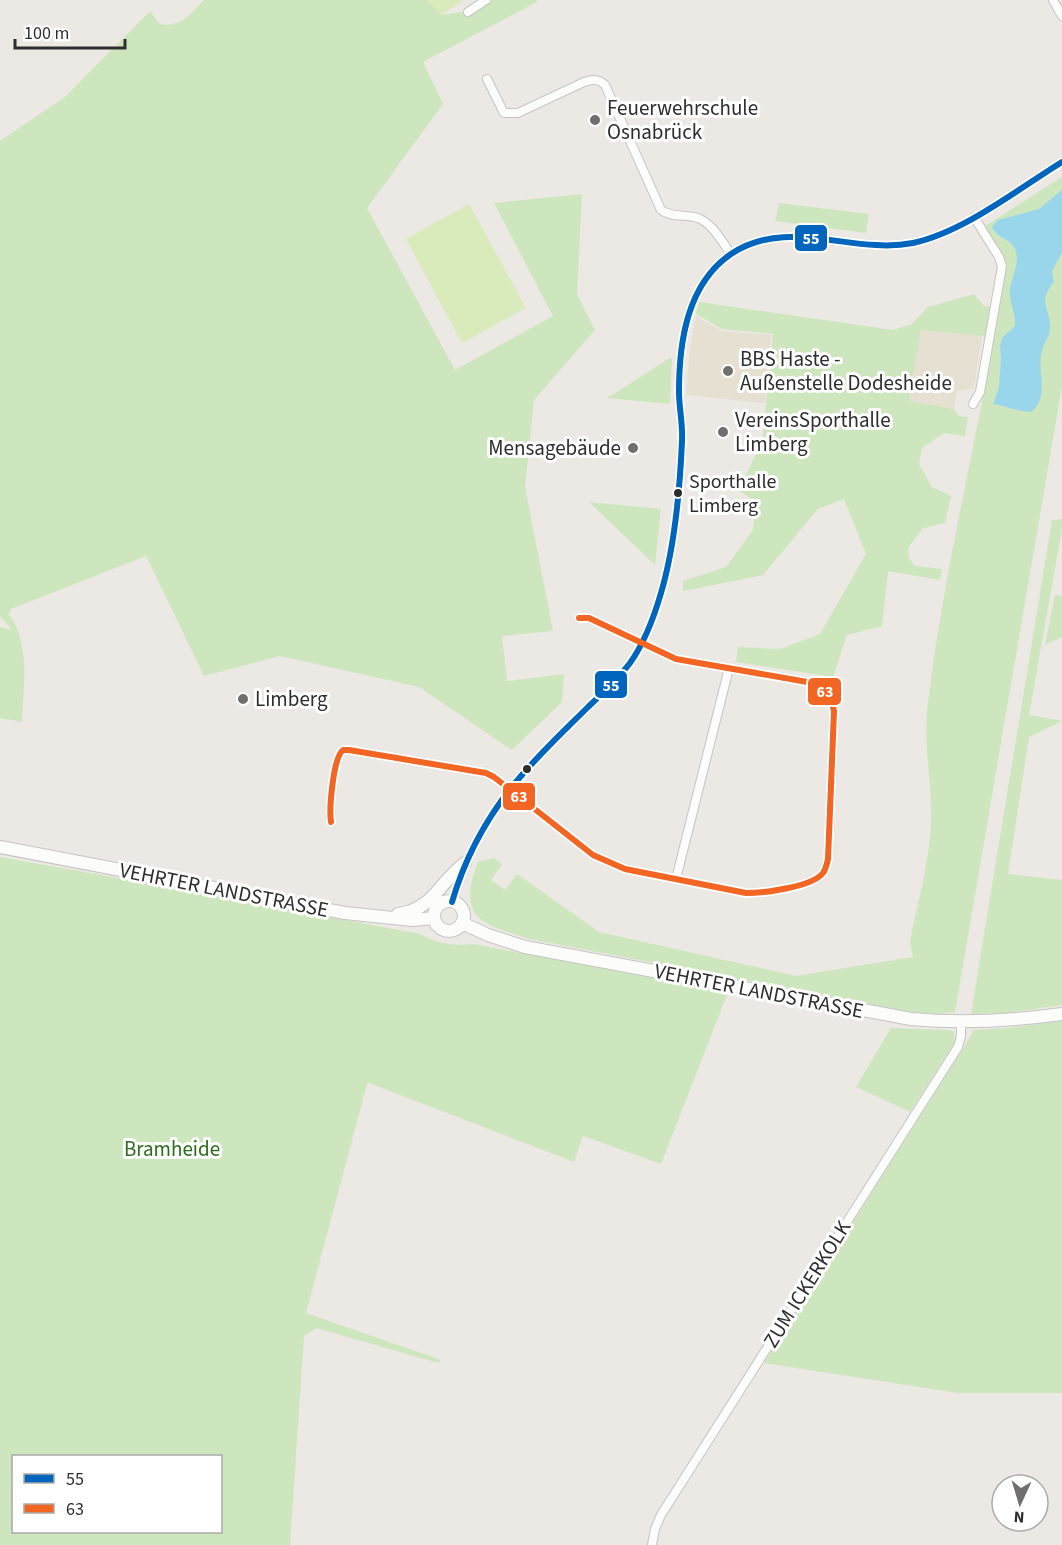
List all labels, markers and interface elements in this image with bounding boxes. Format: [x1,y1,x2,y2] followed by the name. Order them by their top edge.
[15,12,124,50] scale bar
[24,21,69,46] text: 100 m
[607,93,758,147] place label: Feuerwehrschule Osnabrück
[588,113,602,127] marker: Feuerwehrschule Osnabrück
[794,224,828,252] line badge: 55
[803,228,819,250] text: 55
[740,344,952,398] place label: BBS Haste - Außenstelle Dodesheide
[721,364,735,378] marker: BBS Haste - Außenstelle Dodesheide
[735,405,891,459] place label: VereinsSporthalle Limberg
[716,425,730,439] marker: VereinsSporthalle Limberg
[488,433,621,463] place label: Mensagebäude
[626,441,640,455] marker: Mensagebäude
[689,468,776,520] place label: Sporthalle Limberg
[672,487,684,499] marker: Sporthalle Limberg
[594,670,628,699] line badge: 55
[603,675,619,697] text: 55
[807,677,842,706] line badge: 63
[817,681,833,703] text: 63
[255,684,328,714] place label: Limberg
[236,692,250,706] marker: Limberg
[521,763,533,775] unlabelled marker
[502,782,536,811] line badge: 63
[511,786,527,808] text: 63
[117,855,331,925] street label: VEHRTER LANDSTRASSE
[652,956,866,1026] street label: VEHRTER LANDSTRASSE
[124,1134,220,1164] park label: Bramheide
[756,1214,859,1353] street label: ZUM ICKERKOLK
[12,1455,222,1533] legend
[66,1467,84,1492] text: 55
[990,1473,1050,1533] north arrow
[66,1497,84,1522] text: 63
[1013,1506,1025,1528] text: N

